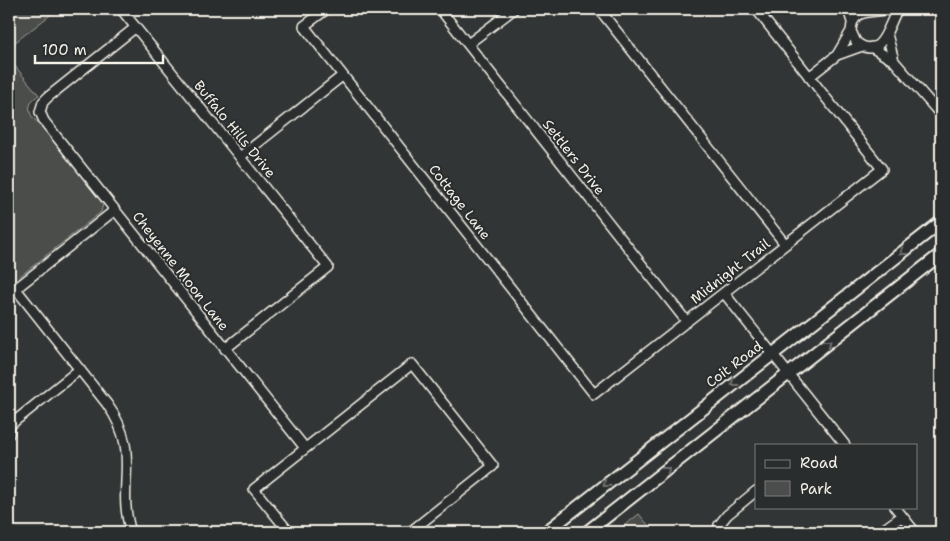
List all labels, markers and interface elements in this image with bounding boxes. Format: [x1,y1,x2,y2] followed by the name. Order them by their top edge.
[35,32,162,64] scale bar
[42,40,87,60] text: 100 m
[190,77,280,181] street label: Buffalo Hills Drive
[539,116,609,198] street label: Settlers Drive
[425,161,495,243] street label: Cottage Lane
[129,208,233,334] street label: Cheyenne Moon Lane
[687,234,774,308] street label: Midnight Trail
[900,246,909,254] one-way arrow
[702,337,766,391] street label: Coit Road
[822,341,831,349] one-way arrow
[730,377,740,386] one-way arrow
[755,444,918,508] legend
[800,453,838,473] text: Road
[661,467,670,475] one-way arrow
[603,478,612,487] one-way arrow
[800,479,832,499] text: Park

